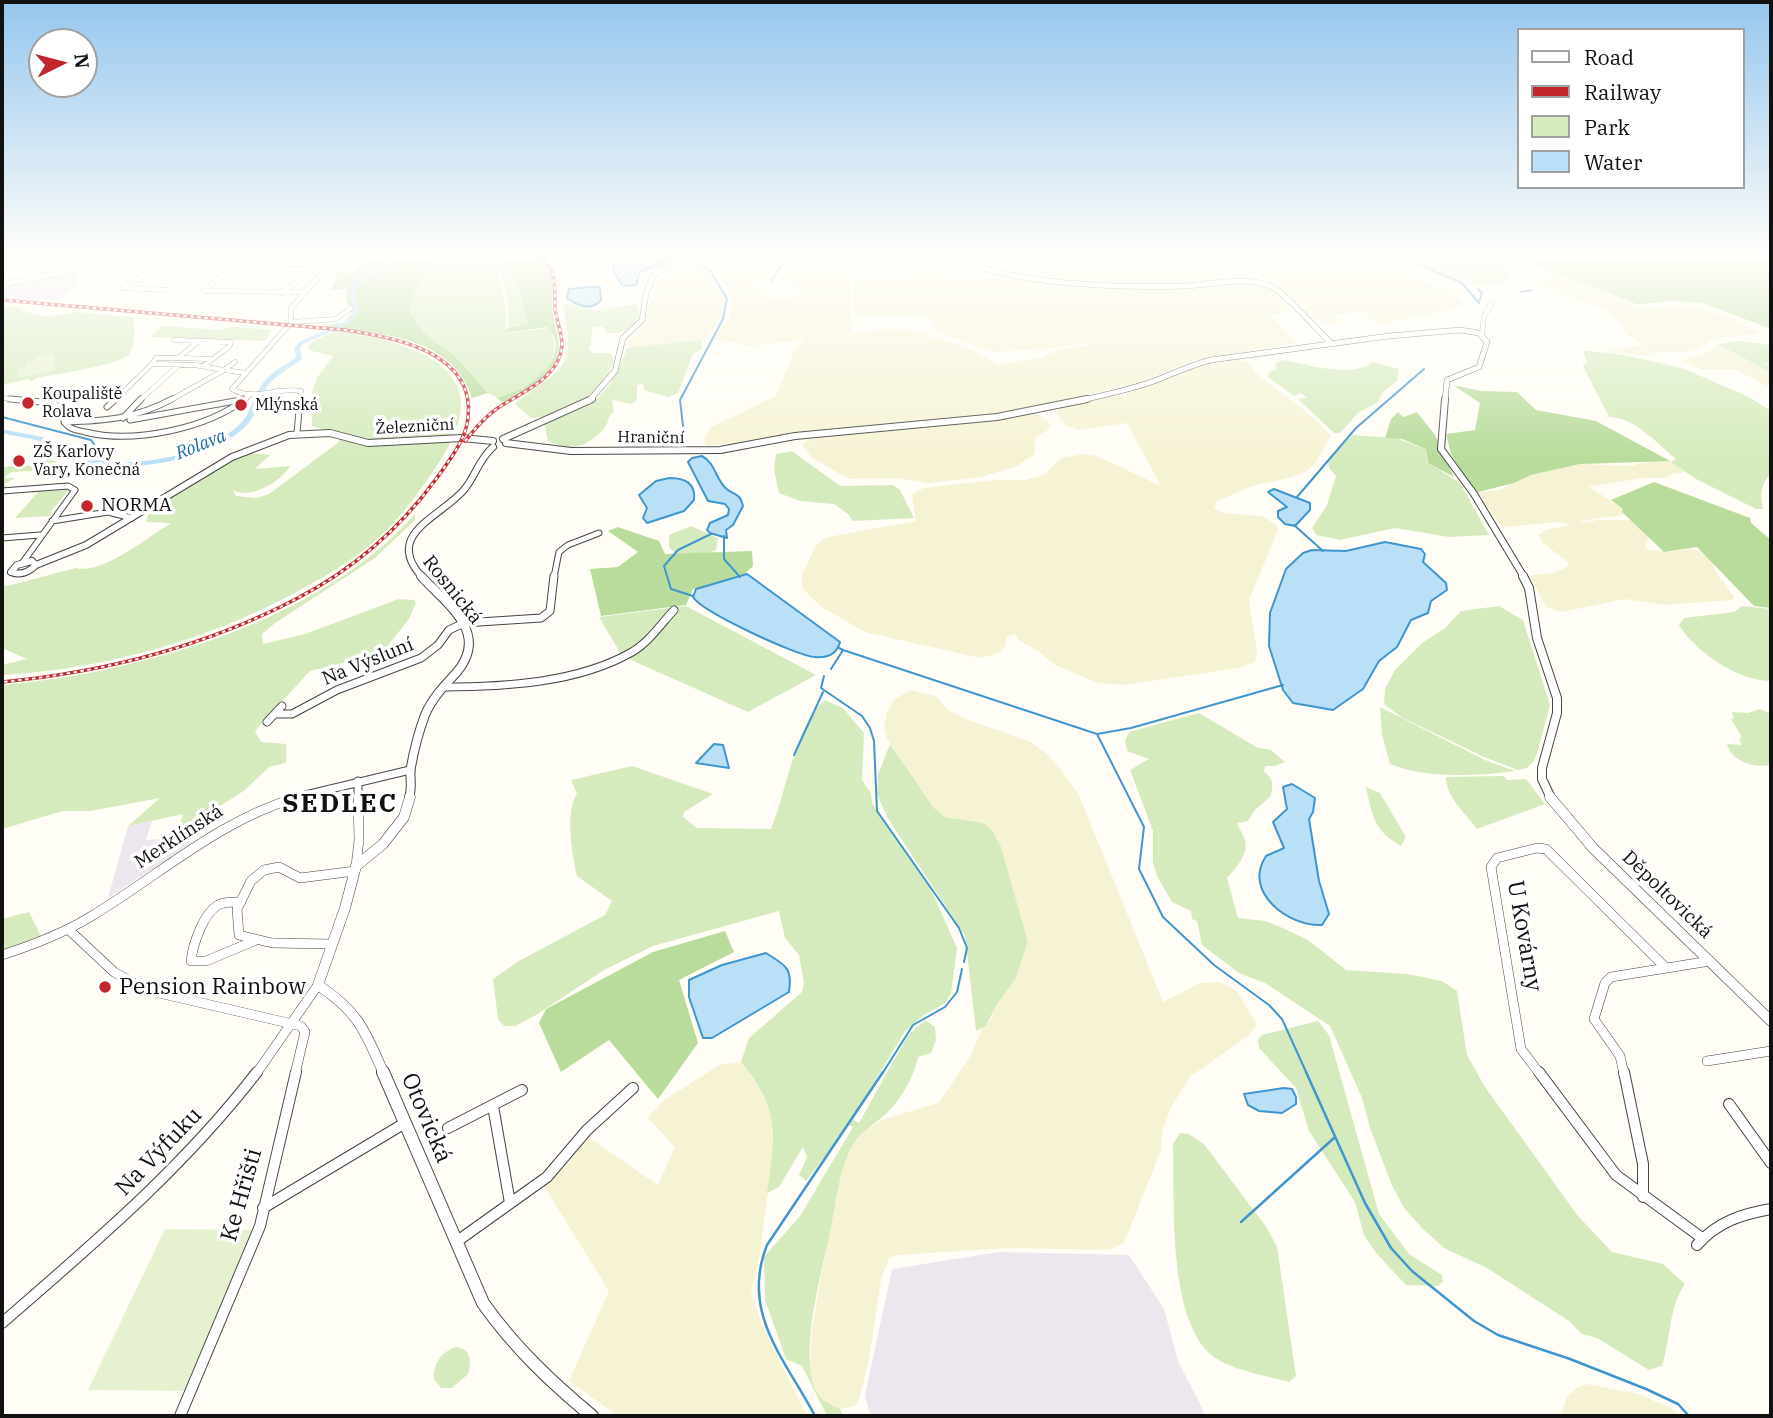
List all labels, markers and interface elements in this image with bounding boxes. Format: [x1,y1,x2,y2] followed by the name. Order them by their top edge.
[28,28,98,98] north arrow
[1518,28,1745,189] legend
[1584,43,1634,71] text: Road
[69,52,95,70] text: N
[1584,78,1661,106] text: Railway
[1584,113,1630,141] text: Park
[1584,148,1642,176] text: Water
[42,384,122,422] place label: Koupaliště Rolava
[20,395,36,411] marker: Koupaliště Rolava
[255,395,318,415] place label: Mlýnská
[233,397,249,413] marker: Mlýnská
[375,415,455,439] street label: Železniční
[173,425,229,465] water label: Rolava
[617,428,685,448] street label: Hraniční
[33,442,140,480] place label: ZŠ Karlovy Vary, Konečná
[11,453,27,469] marker: ZŠ Karlovy Vary, Konečná
[101,495,172,517] place label: NORMA
[79,498,95,514] marker: NORMA
[417,551,487,629] street label: Rosnická
[319,633,417,691] street label: Na Výsluní
[283,788,397,820] district label: SEDLEC
[131,800,227,874] street label: Merklínská
[1617,846,1717,944] street label: Děpoltovická
[1501,878,1547,994] street label: U Kovárny
[119,973,306,1001] place label: Pension Rainbow
[97,979,113,995] marker: Pension Rainbow
[395,1069,457,1167] street label: Otovická
[110,1102,208,1202] street label: Na Výfuku
[216,1145,268,1245] street label: Ke Hřišti

